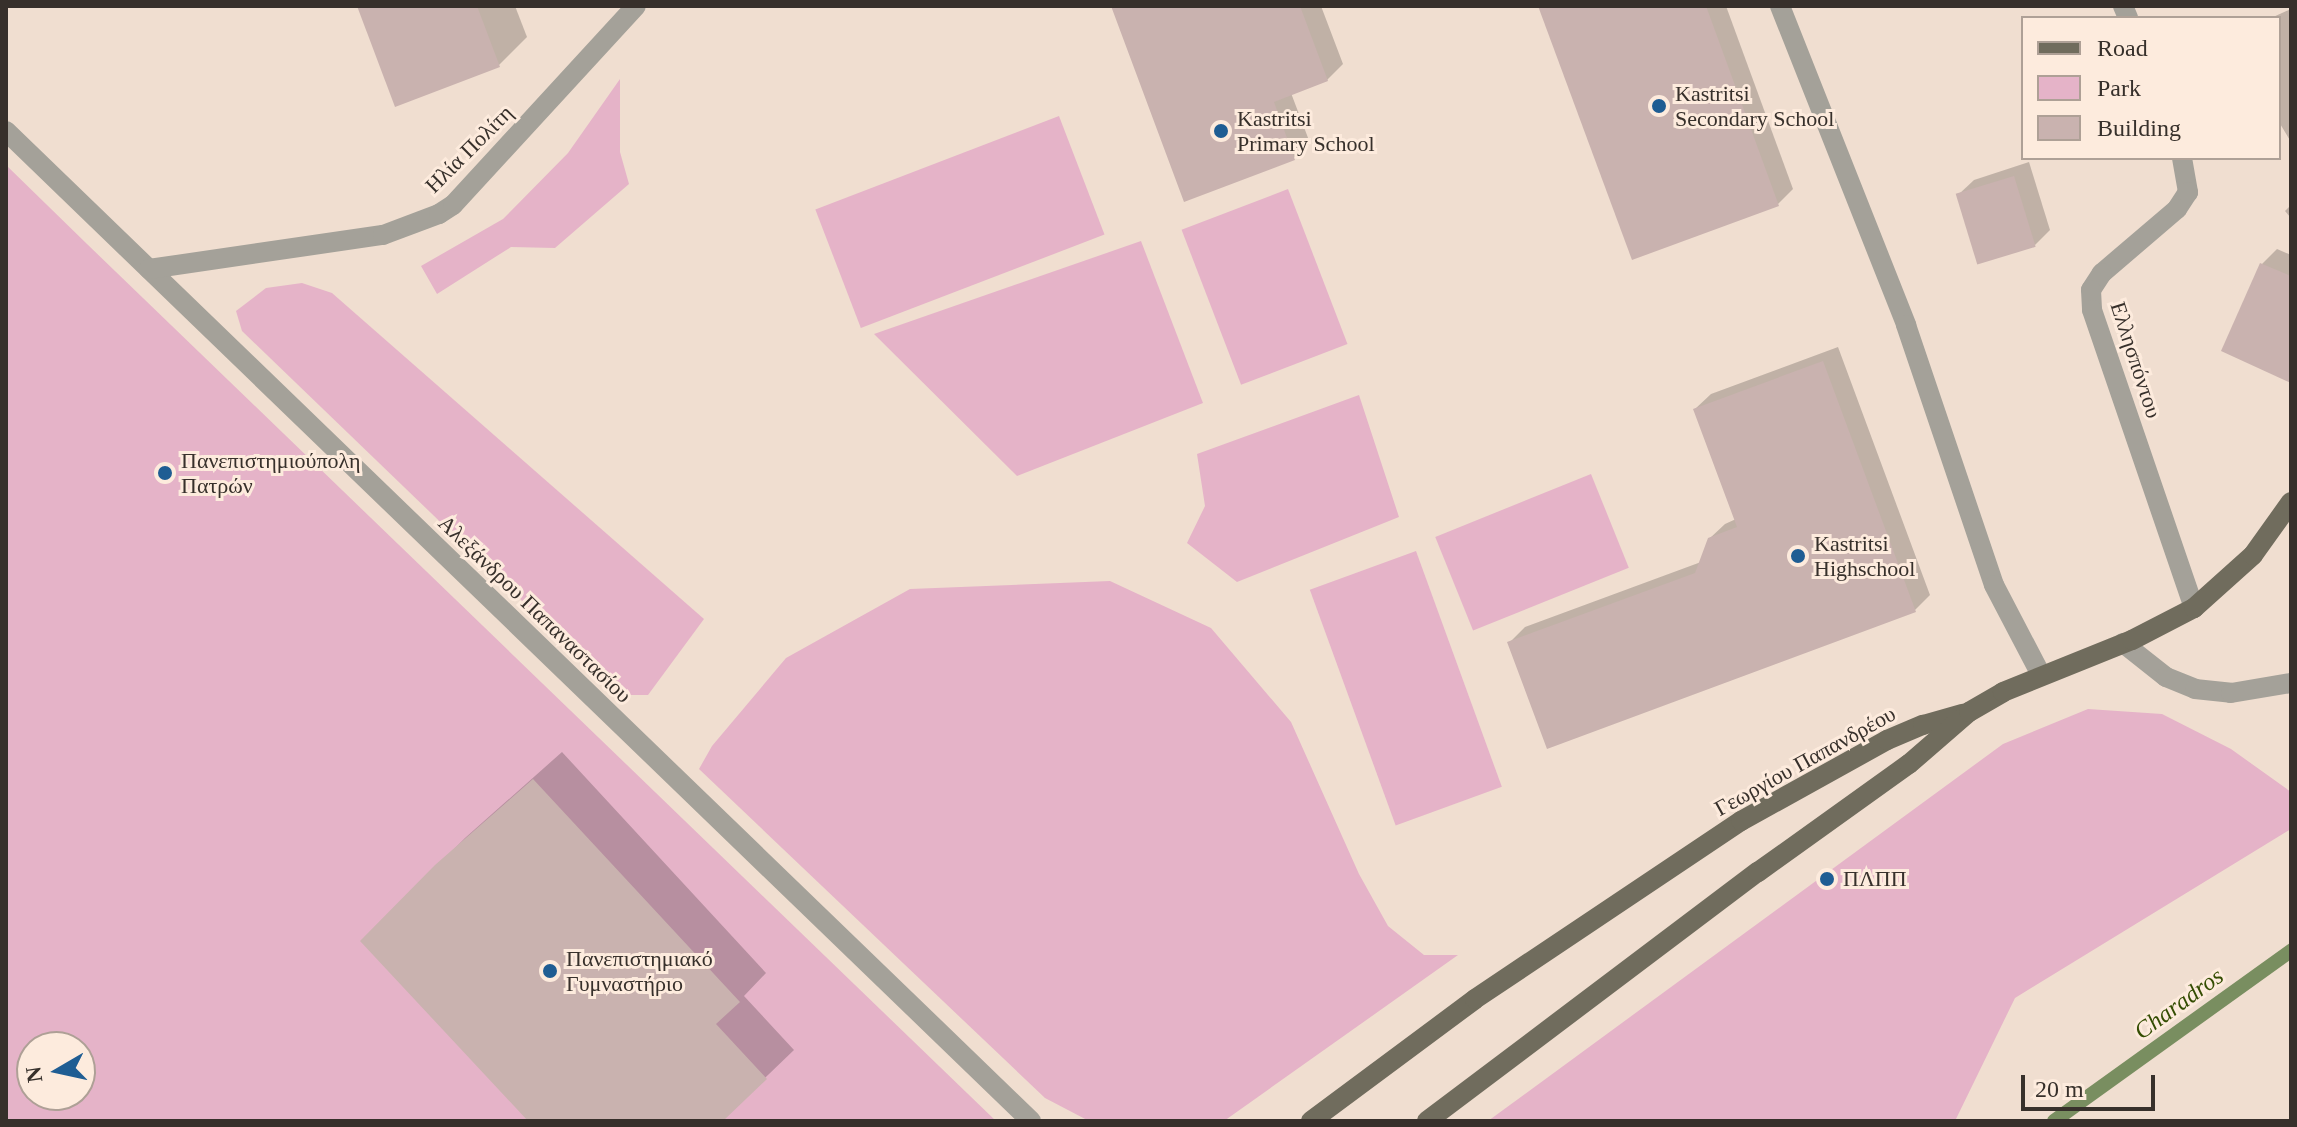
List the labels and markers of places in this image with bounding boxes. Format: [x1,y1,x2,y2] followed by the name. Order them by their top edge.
[1675,80,1834,132] place label: Kastritsi Secondary School
[1650,97,1668,115] marker: Kastritsi Secondary School
[1237,105,1374,156] place label: Kastritsi Primary School
[1212,122,1230,140] marker: Kastritsi Primary School
[181,447,361,498] place label: Πανεπιστημιούπολη Πατρών
[156,464,174,482] marker: Πανεπιστημιούπολη Πατρών
[1814,530,1915,582] place label: Kastritsi Highschool
[1789,547,1807,565] marker: Kastritsi Highschool
[1843,866,1907,892] place label: ΠΛΠΠ
[1818,870,1836,888] marker: ΠΛΠΠ
[566,945,713,996] place label: Πανεπιστημιακό Γυμναστήριο
[541,962,559,980] marker: Πανεπιστημιακό Γυμναστήριο

